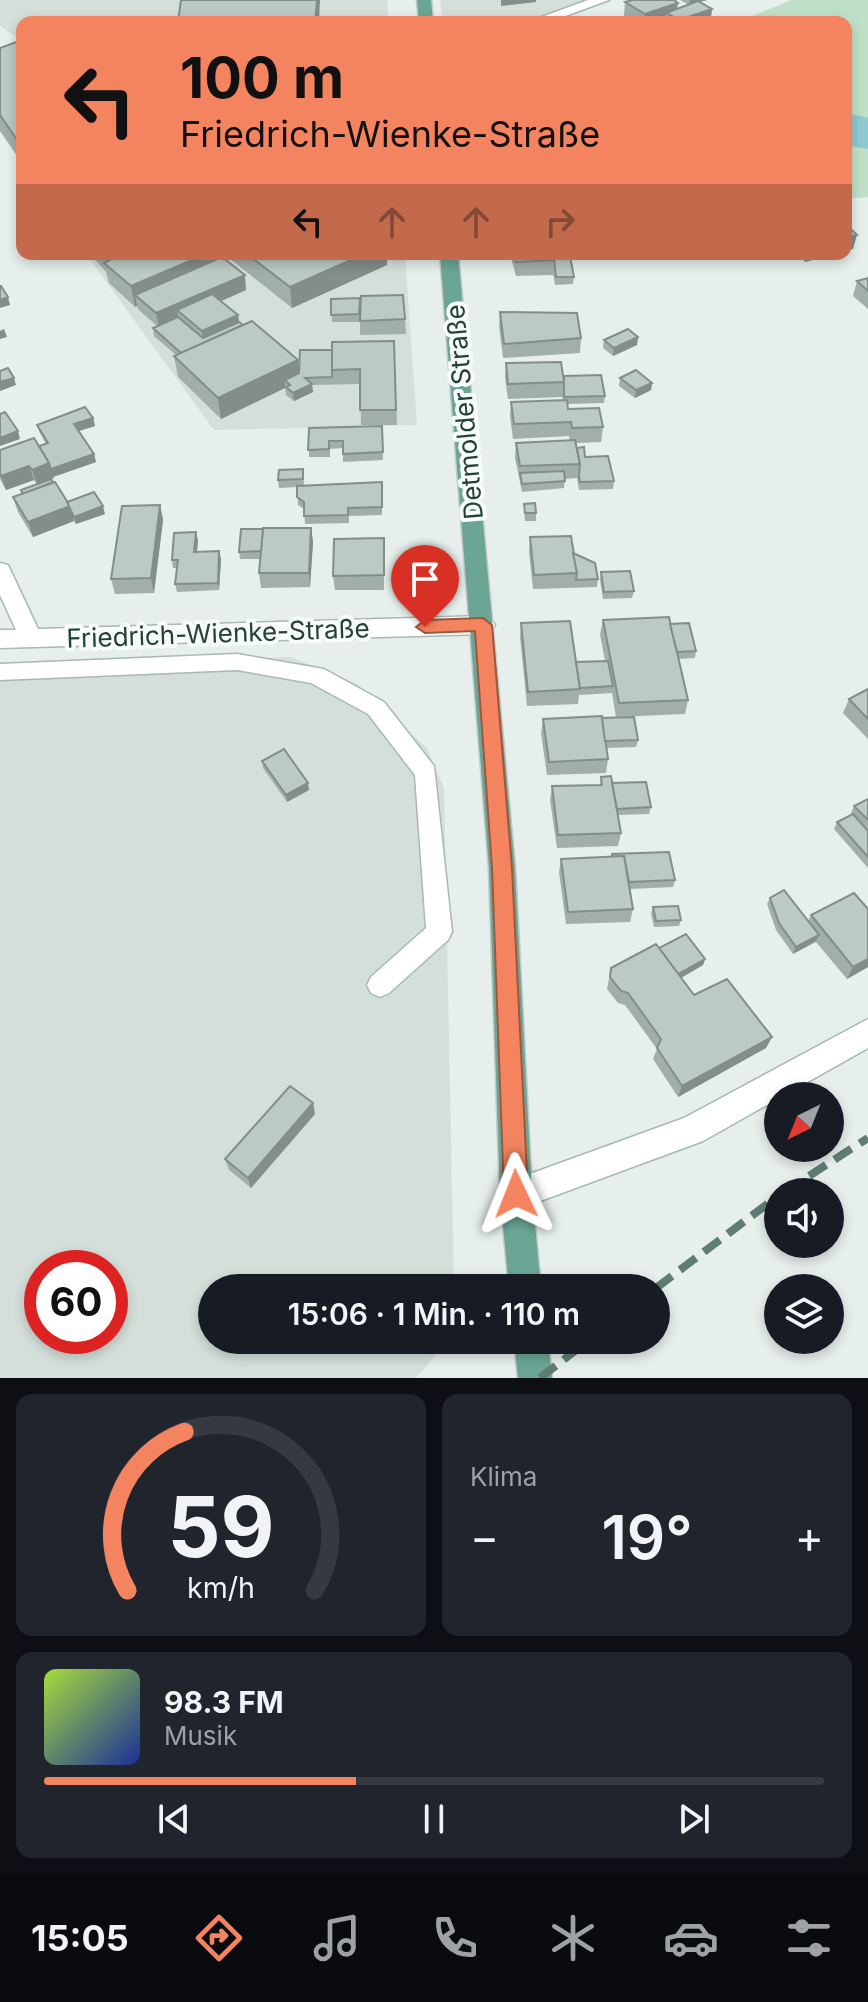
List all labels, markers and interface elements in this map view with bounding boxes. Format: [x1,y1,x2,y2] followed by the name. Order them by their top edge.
[180,44,344,112] text: 100 m
[48,48,152,152] icon: left
[180,112,600,156] text: Friedrich-Wienke-Straße
[286,200,330,244] icon: left
[370,200,414,244] icon: ahead
[454,200,498,244] icon: ahead
[538,200,582,244] icon: right
[439,303,489,521] street label: Detmolder Straße
[391,545,459,627] pin
[403,557,447,601] icon: arrive
[66,612,370,654] street label: Friedrich-Wienke-Straße
[764,1082,844,1162] north arrow
[764,1082,844,1354] map controls
[474,1152,558,1236] position arrow
[764,1178,844,1258] button: sound
[24,1250,128,1354] speed limit sign: 60
[764,1274,844,1354] button: layers
[288,1296,580,1332] text: 15:06 · 1 Min. · 110 m
[470,1461,537,1492] text: Klima
[167,1476,275,1577] text: 59
[601,1501,693,1573] text: 19°
[470,1510,499,1564] text: −
[795,1510,824,1564] text: +
[187,1570,255,1605] text: km/h
[164,1684,284,1720] text: 98.3 FM
[164,1720,237,1751] text: Musik
[152,1797,196,1841] icon: previous
[412,1797,456,1841] icon: pause
[672,1797,716,1841] icon: next
[191,1910,247,1966] icon: directions
[309,1910,365,1966] icon: music
[427,1910,483,1966] icon: phone
[545,1910,601,1966] icon: climate
[663,1910,719,1966] icon: car
[781,1910,837,1966] icon: filters
[31,1916,129,1960] text: 15:05

